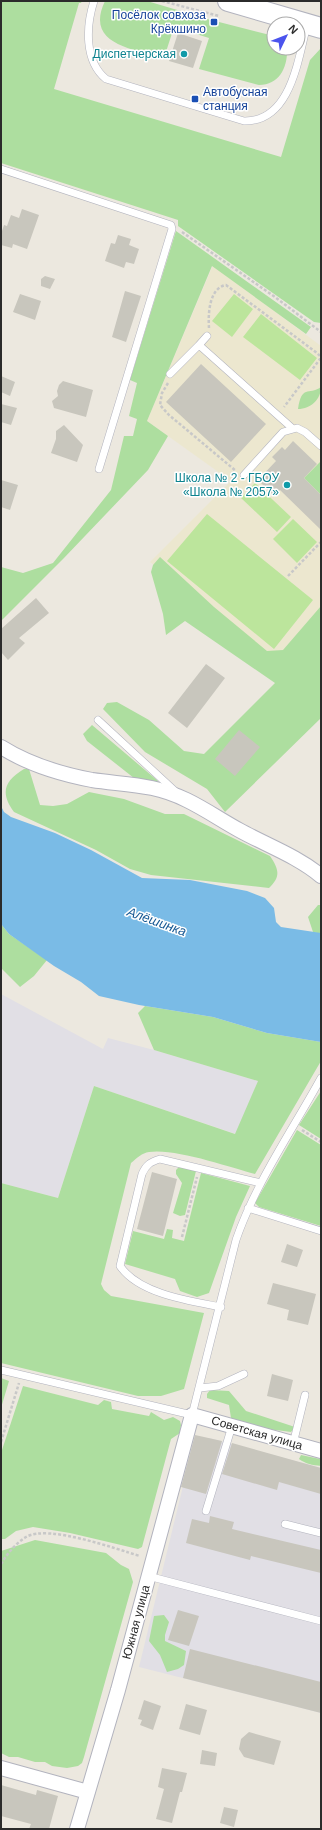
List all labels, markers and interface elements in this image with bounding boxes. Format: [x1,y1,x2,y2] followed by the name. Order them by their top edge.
[112,8,206,36] place label: Посёлок совхоза Крёкшино
[266,16,306,56] north arrow
[209,17,219,27] marker: Посёлок совхоза Крёкшино
[286,22,300,36] text: N
[93,47,176,61] place label: Диспетчерская
[179,49,189,59] marker: Диспетчерская
[203,85,267,113] place label: Автобусная станция
[190,94,200,104] marker: Автобусная станция
[175,471,279,499] place label: Школа № 2 - ГБОУ «Школа № 2057»
[282,480,292,490] marker: Школа № 2 - ГБОУ «Школа № 2057»
[124,904,188,939] water label: Алёшинка
[210,1413,305,1453] street label: Советская улица
[119,1583,153,1661] street label: Южная улица

